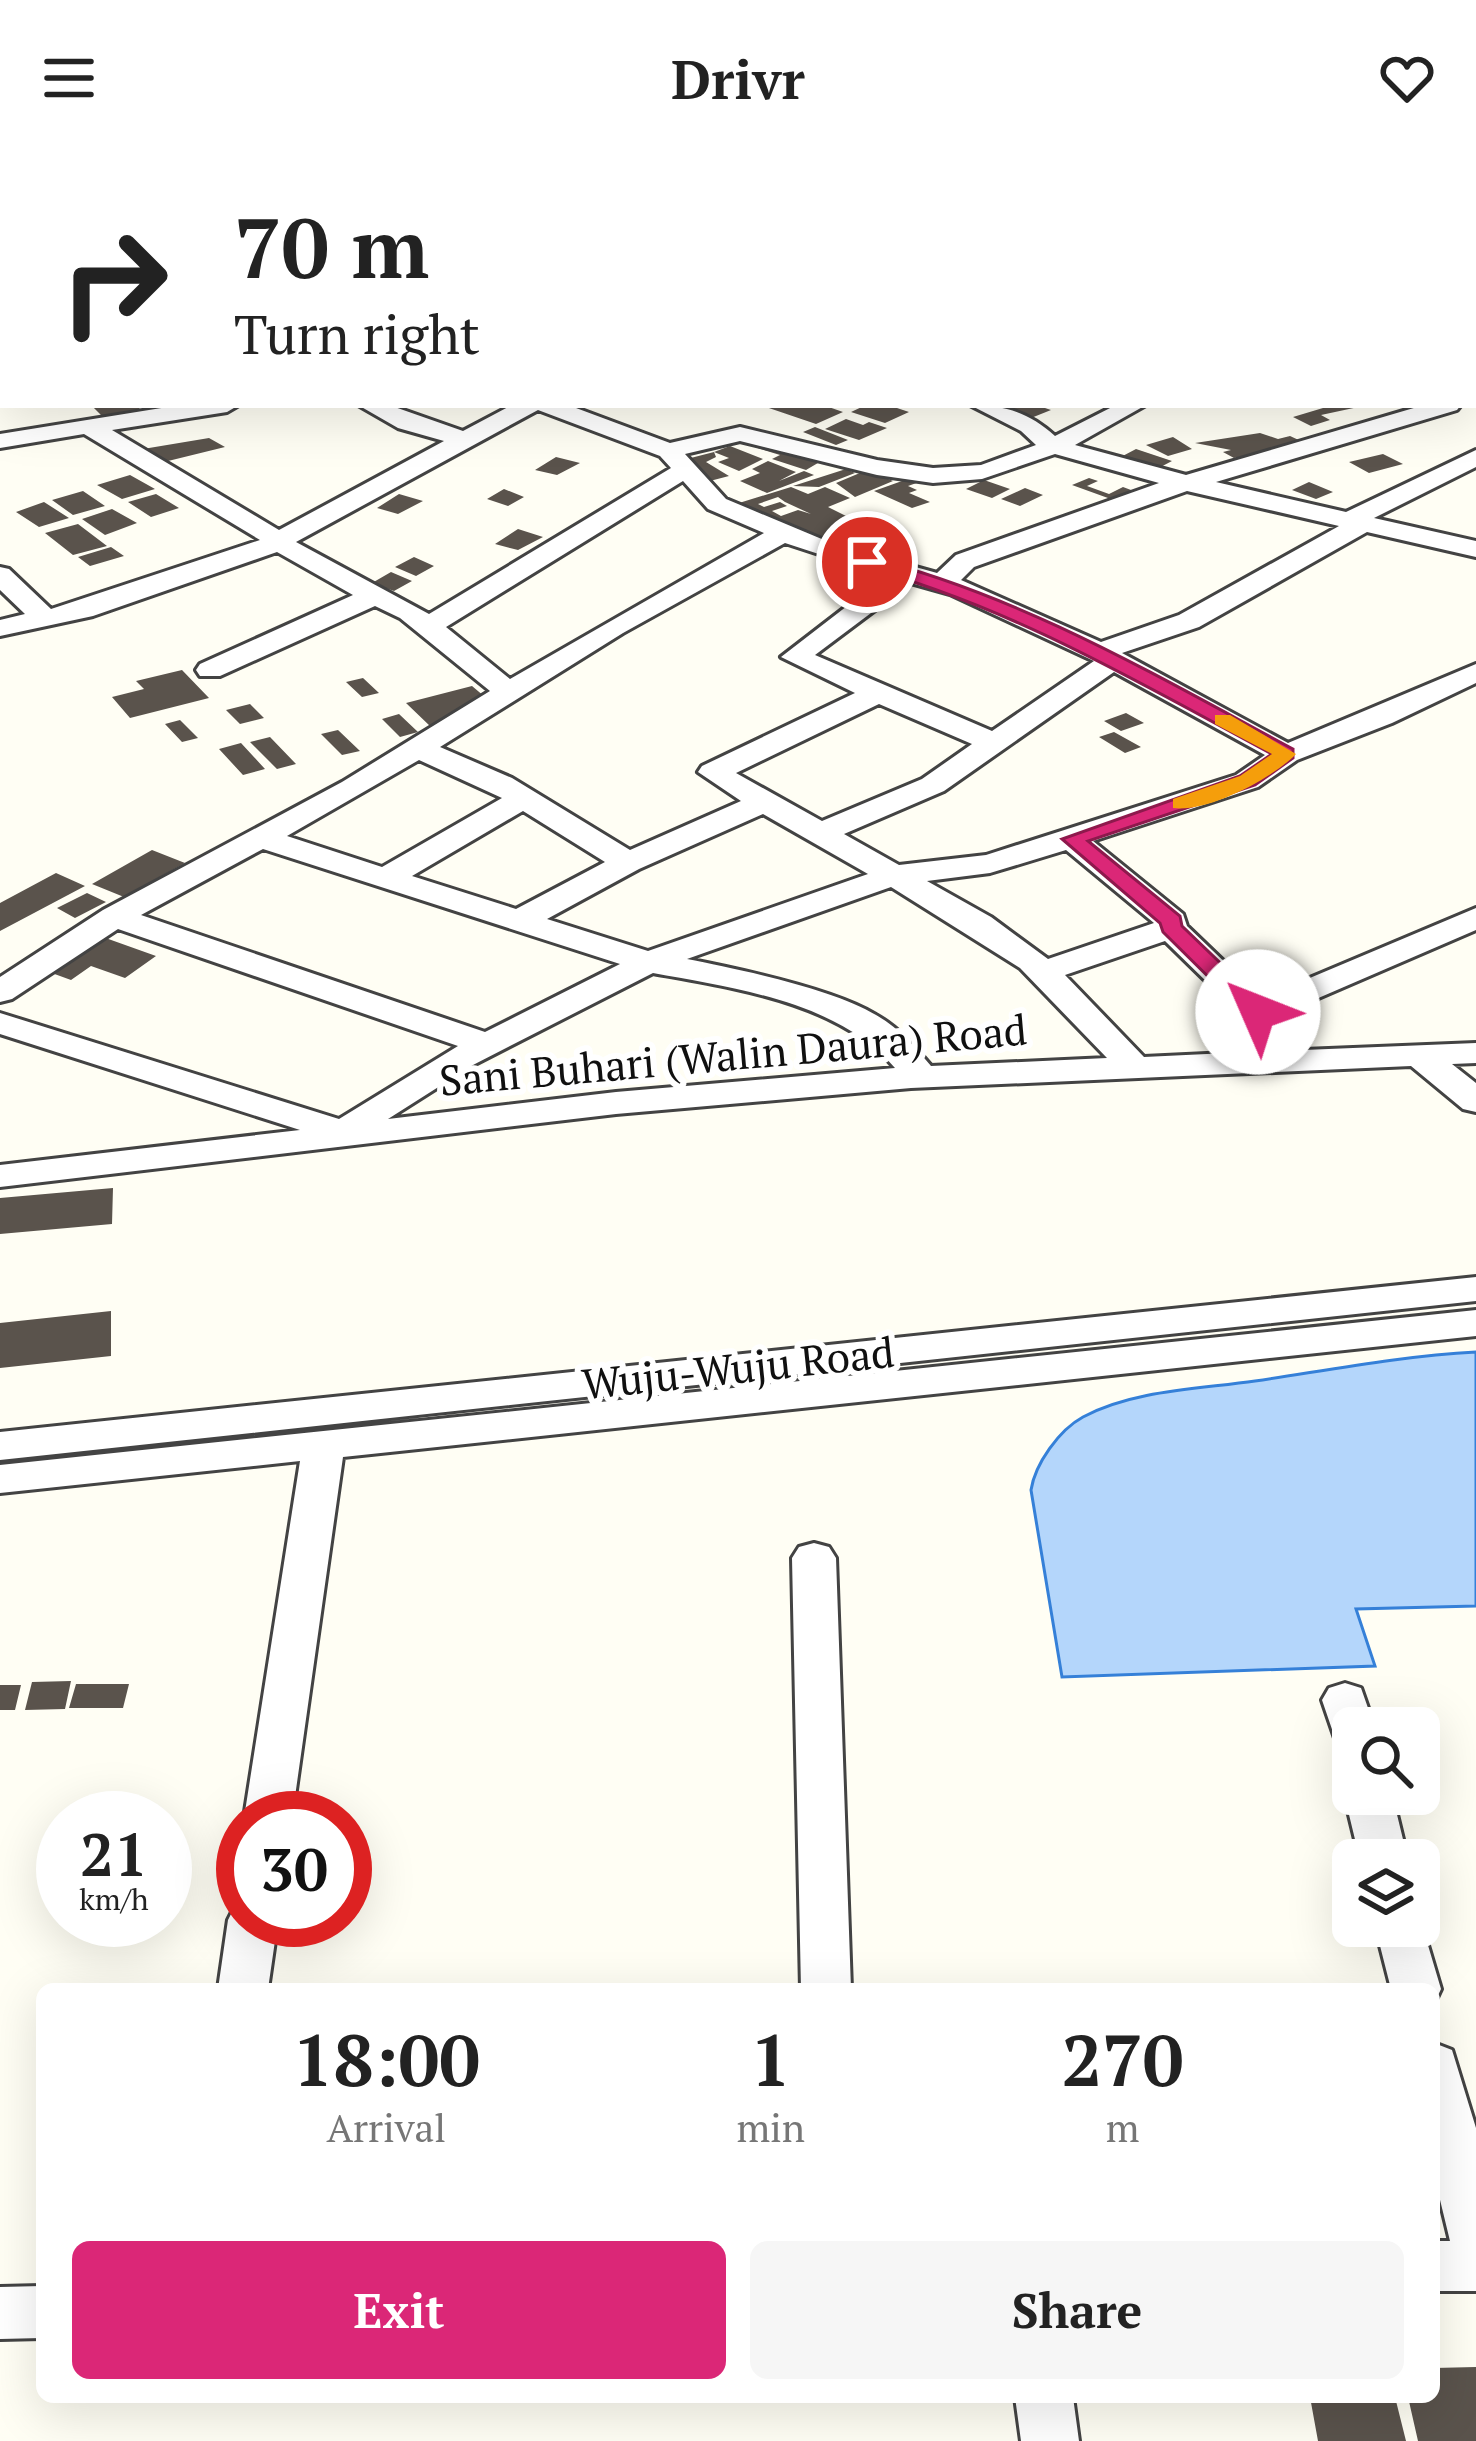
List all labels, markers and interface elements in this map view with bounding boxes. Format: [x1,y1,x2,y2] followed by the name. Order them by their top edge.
[671,43,805,114] text: Drivr
[36,45,102,111] icon: menu
[1374,45,1440,111] icon: heart
[234,191,429,302] text: 70 m
[36,204,192,360] icon: right
[234,298,480,369] text: Turn right
[816,511,918,613] pin
[834,529,900,595] icon: arrive
[1195,949,1321,1075] position arrow
[437,1000,1029,1108] street label: Sani Buhari (Walin Daura) Road
[579,1323,897,1411] street label: Wuju-Wuju Road
[1332,1707,1440,1947] map controls
[1332,1707,1440,1815] button: search
[216,1791,372,1947] speed limit sign: 30
[80,1814,148,1893] text: 21
[1332,1839,1440,1947] button: layers
[79,1879,149,1919] text: km/h
[292,2011,480,2107] text: 18:00
[750,2011,791,2107] text: 1
[1061,2011,1183,2107] text: 270
[326,2101,446,2153] text: Arrival
[736,2101,805,2153] text: min
[1106,2101,1139,2153] text: m
[72,2241,726,2379] button: Exit
[750,2241,1404,2379] button: Share

